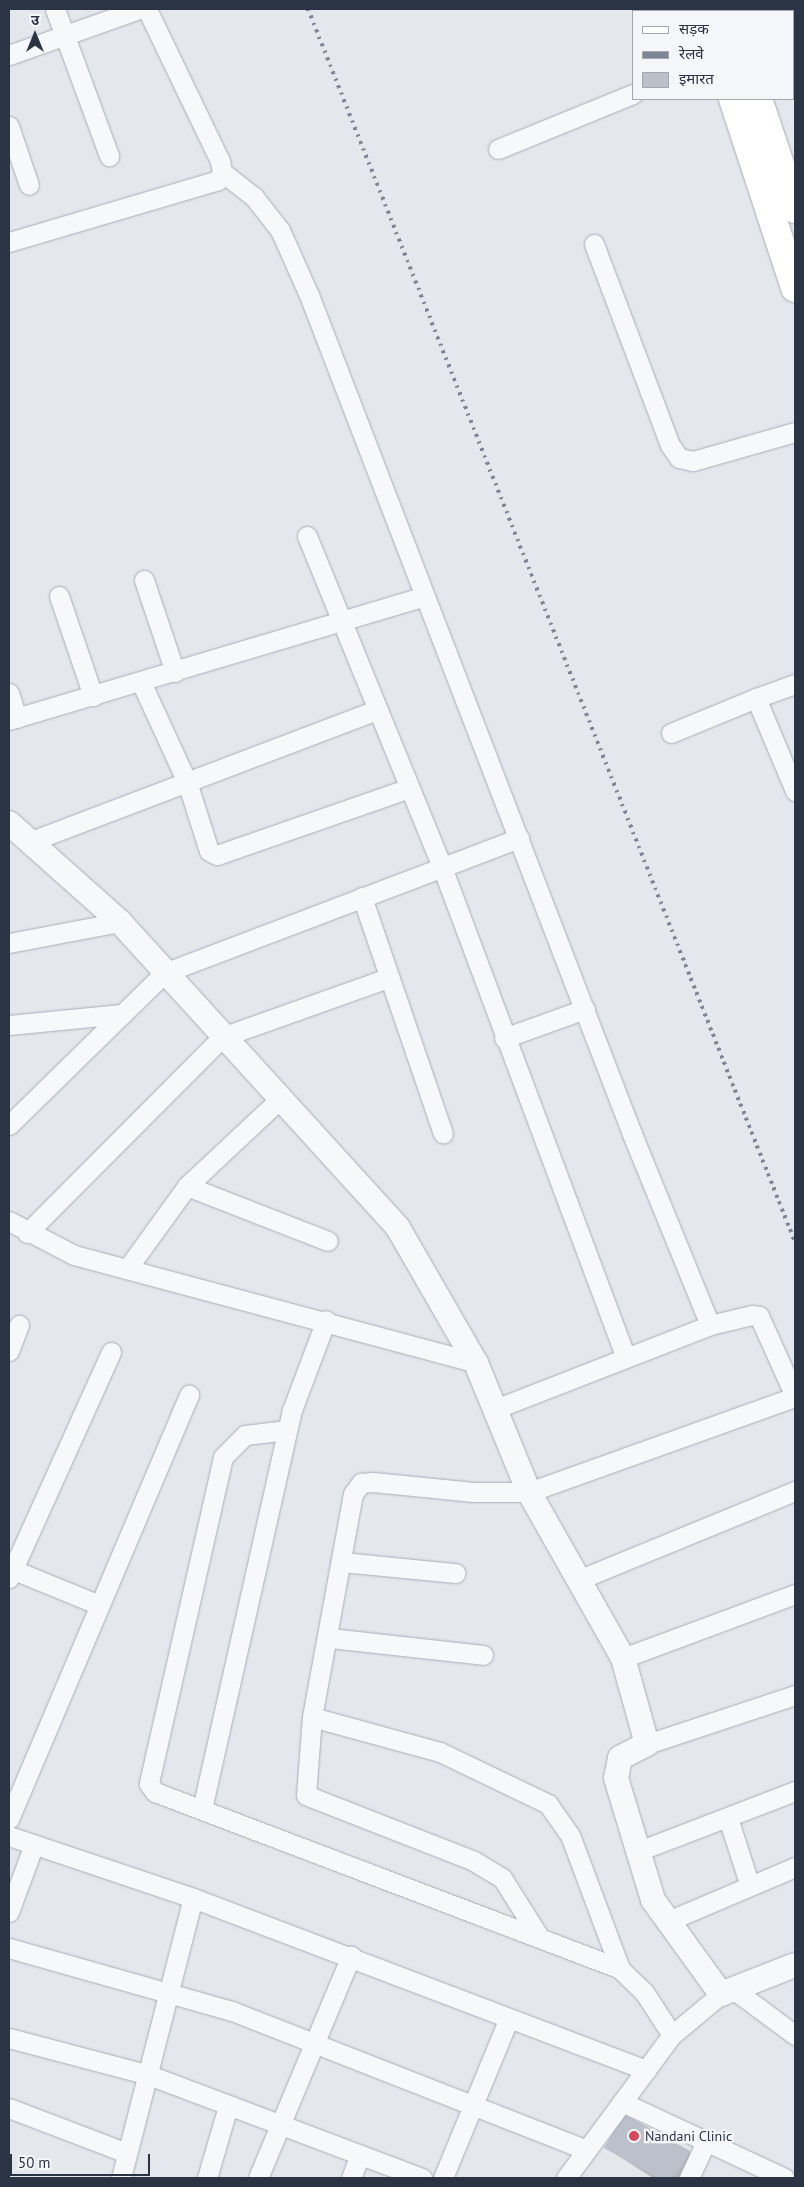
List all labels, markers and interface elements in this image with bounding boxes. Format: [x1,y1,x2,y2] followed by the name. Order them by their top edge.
[10,10,60,60] north arrow
[632,10,794,100] legend
[31,11,39,29] text: उ
[679,19,709,38] text: सड़क
[679,44,704,63] text: रेलवे
[679,69,714,88] text: इमारत
[645,2128,732,2144] place label: Nandani Clinic
[627,2129,641,2143] marker: Nandani Clinic
[12,2144,152,2176] scale bar
[18,2153,51,2172] text: 50 m

